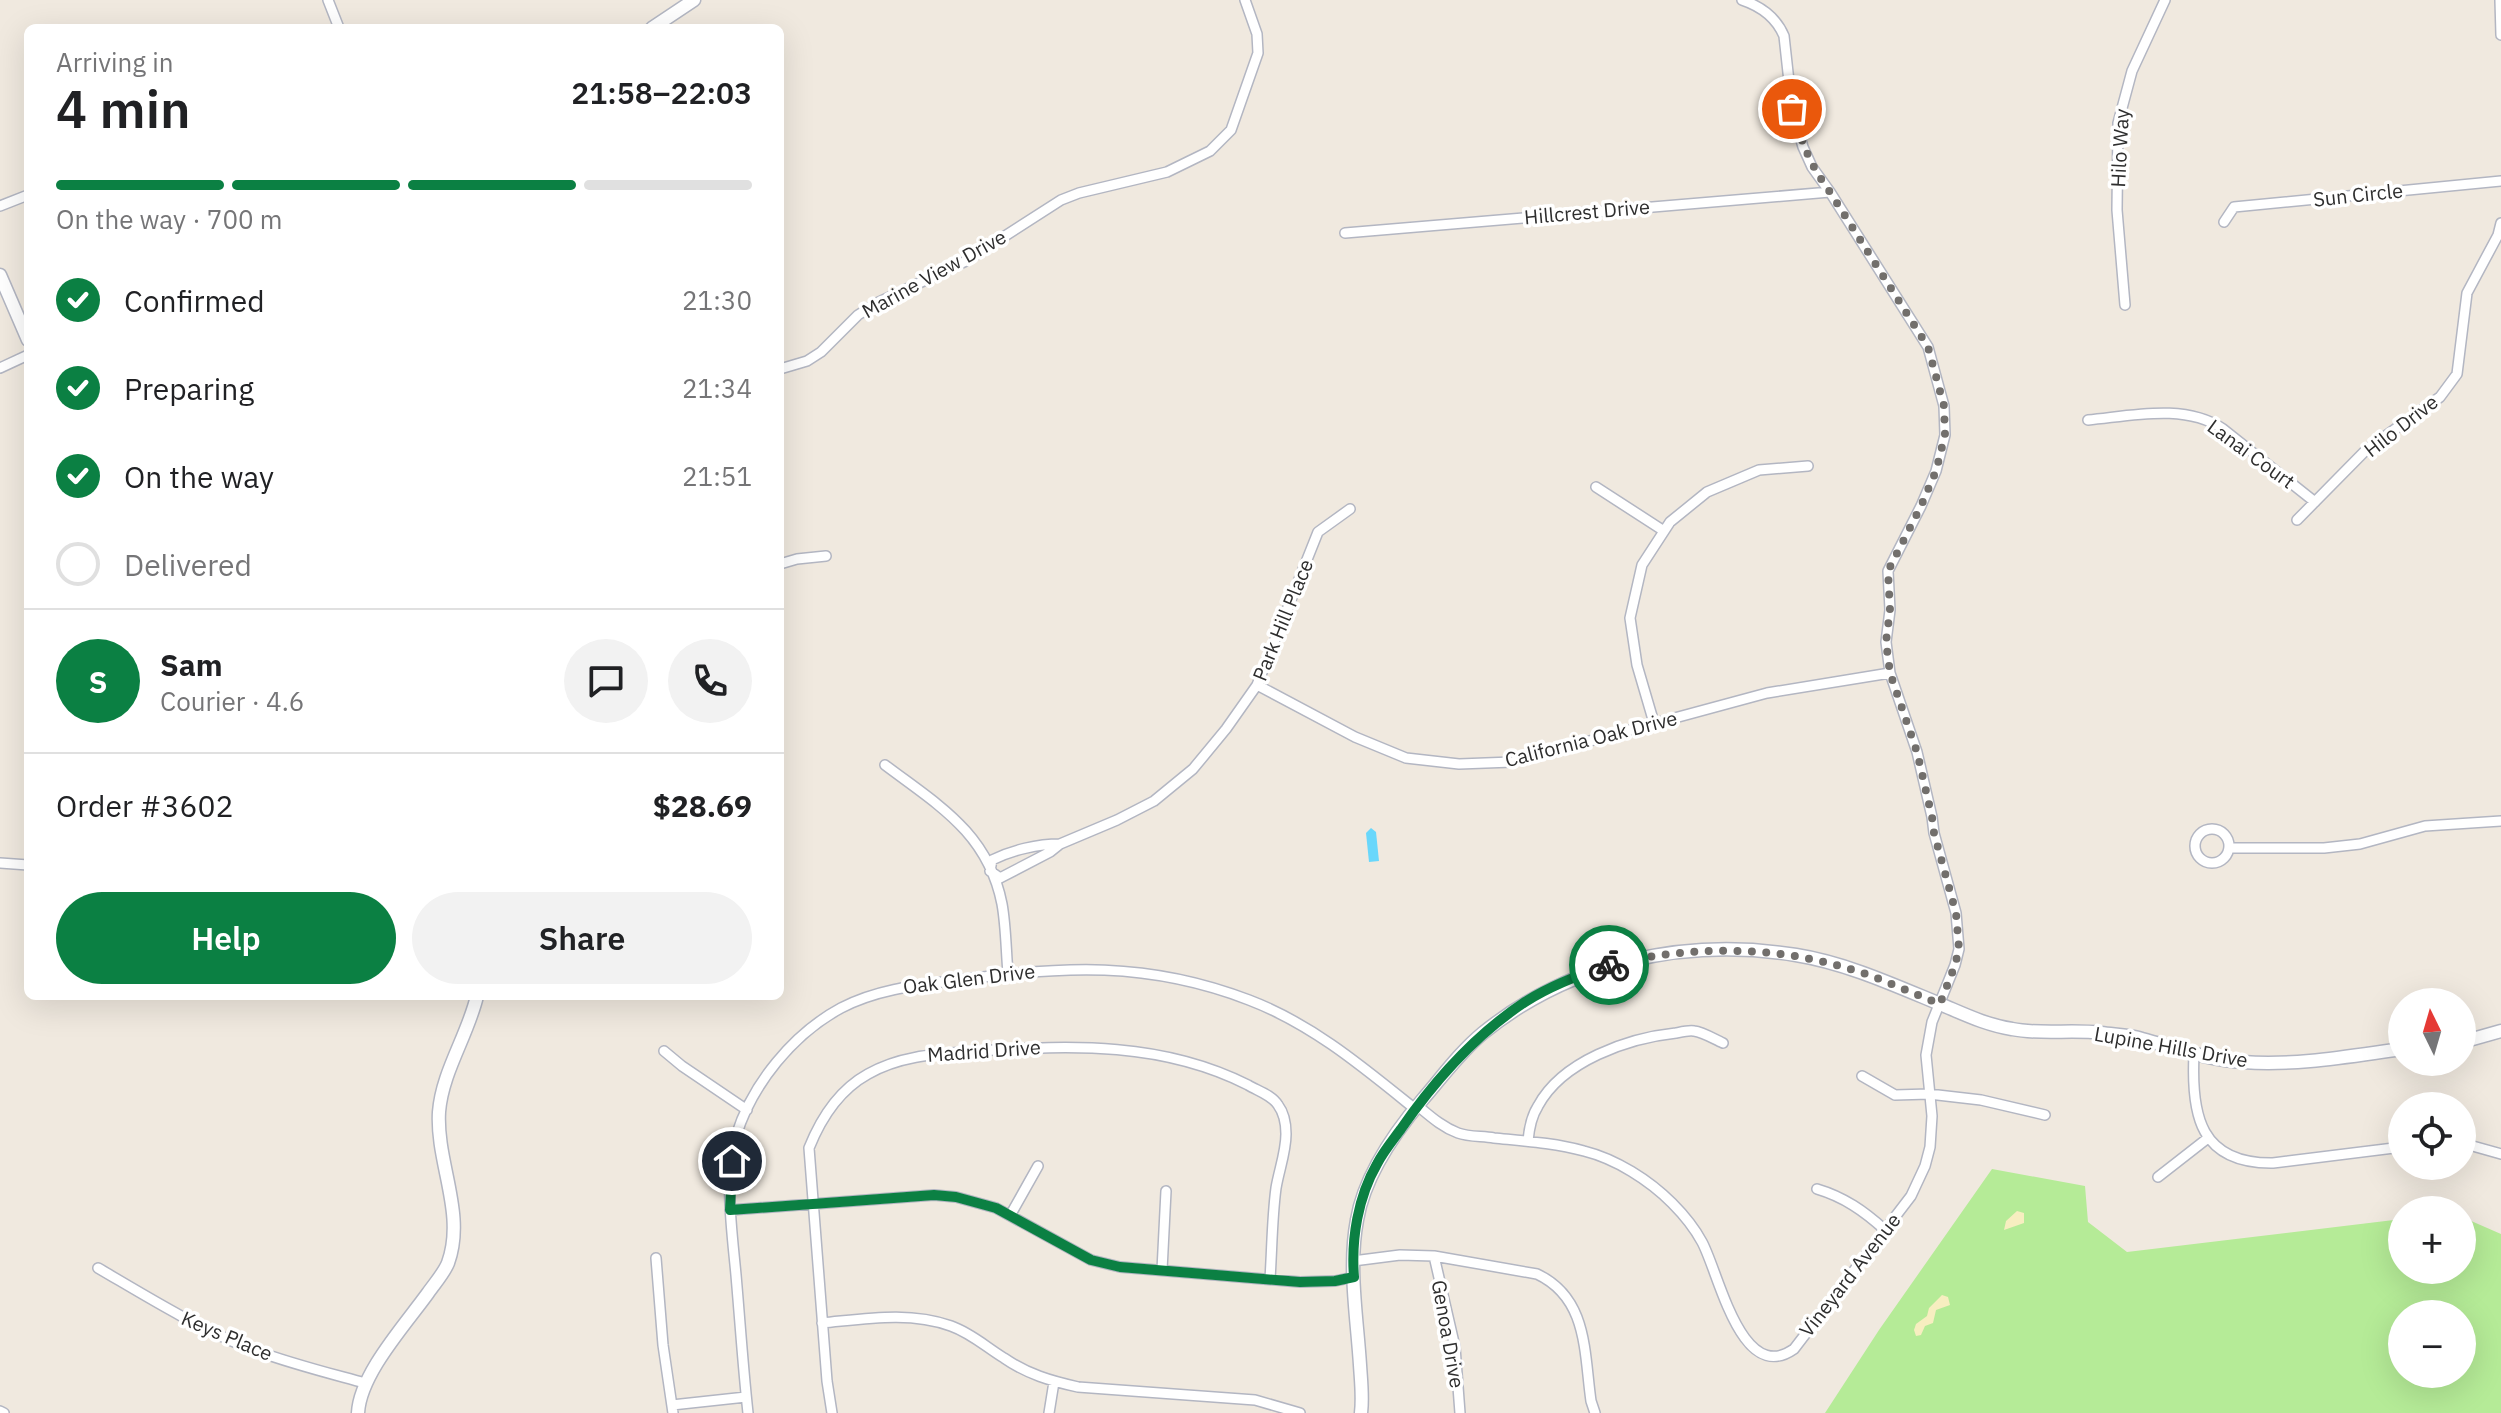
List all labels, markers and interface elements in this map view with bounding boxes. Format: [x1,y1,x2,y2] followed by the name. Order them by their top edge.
[56,45,173,79] text: Arriving in
[571,73,752,112] text: 21:58–22:03
[56,75,191,142] text: 4 min
[1758,75,1826,143] pin
[1770,87,1814,131] icon: bag
[2104,108,2135,188] street label: Hilo Way
[2312,176,2404,213] street label: Sun Circle
[1523,193,1651,230] street label: Hillcrest Drive
[56,202,282,236] text: On the way · 700 m
[857,223,1011,324] street label: Marine View Drive
[56,278,100,322] icon: check
[124,281,265,320] text: Confirmed
[682,283,752,317] text: 21:30
[56,366,100,410] icon: check
[124,369,254,408] text: Preparing
[682,371,752,405] text: 21:34
[2358,388,2443,463] street label: Hilo Drive
[2202,413,2300,494] street label: Lanai Court
[56,454,100,498] icon: check
[124,457,274,496] text: On the way
[682,459,752,493] text: 21:51
[124,545,252,584] text: Delivered
[1246,555,1319,685] street label: Park Hill Place
[564,639,648,723] button: chat
[668,639,752,723] button: phone
[160,645,223,684] text: Sam
[89,662,107,701] text: S
[160,684,304,718] text: Courier · 4.6
[1502,704,1680,773] street label: California Oak Drive
[56,786,233,825] text: Order #3602
[653,786,752,825] text: $28.69
[56,892,396,984] button: Help
[412,892,752,984] button: Share
[1569,925,1649,1005] courier
[1587,943,1631,987] icon: bike
[901,957,1037,1000] street label: Oak Glen Drive
[2388,988,2476,1076] north arrow
[2388,988,2476,1388] map controls
[2092,1020,2250,1073] street label: Lupine Hills Drive
[926,1033,1042,1068] street label: Madrid Drive
[2388,1092,2476,1180] button: locate
[698,1127,766,1195] pin
[710,1139,754,1183] icon: home
[2388,1196,2476,1284] button: +
[1793,1207,1906,1342] street label: Vineyard Avenue
[1426,1278,1471,1390] street label: Genoa Drive
[2388,1300,2476,1388] button: −
[177,1304,277,1367] street label: Keys Place

